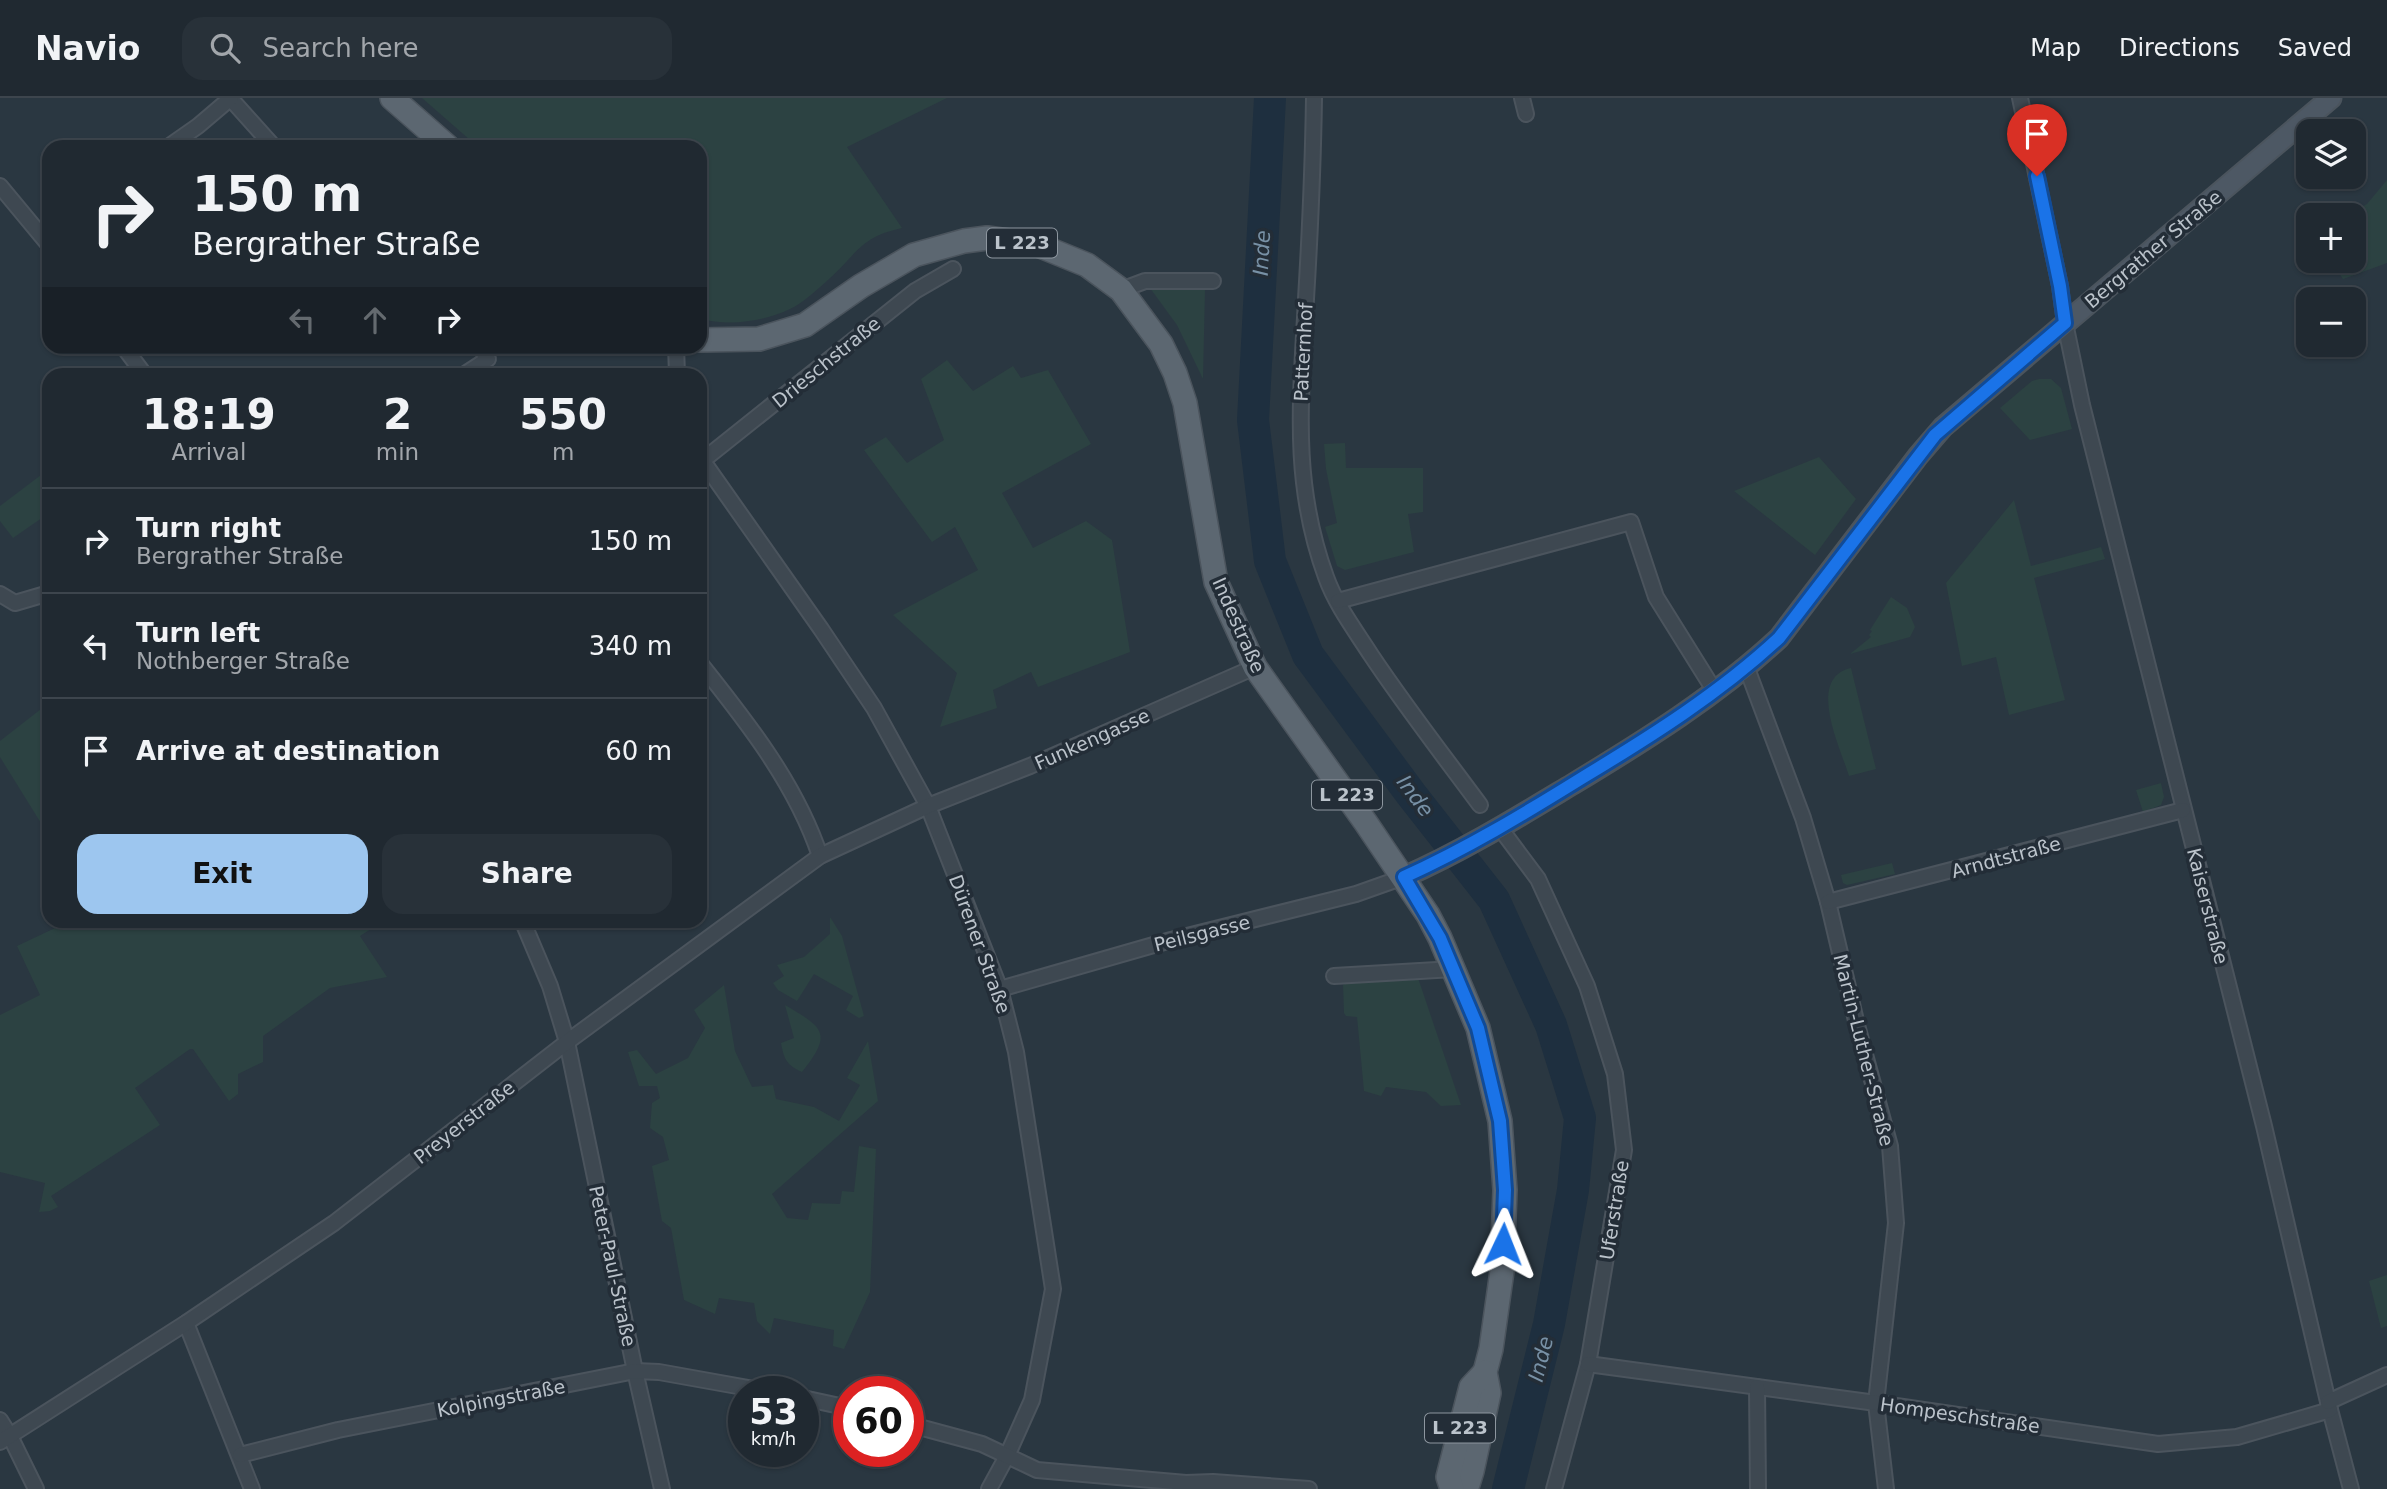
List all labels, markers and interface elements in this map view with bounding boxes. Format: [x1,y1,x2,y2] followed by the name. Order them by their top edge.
[182,17,672,80] search box
[35,29,140,68] text: Navio
[206,29,244,67] icon: search
[262,33,419,63] text: Search here
[2030,34,2081,62] text: Map
[2119,34,2240,62] text: Directions
[2278,34,2352,62] text: Saved
[2007,104,2067,176] pin
[2018,115,2056,153] icon: arrive
[2296,119,2366,357] map controls
[2296,119,2366,189] button: layers
[192,166,362,223] text: 150 m
[77,168,168,259] icon: right
[2080,185,2226,313] street label: Bergrather Straße
[2296,203,2366,273] button: +
[192,225,481,263] text: Bergrather Straße
[987,228,1057,258] road number: L 223
[1249,230,1275,276] water label: Inde
[2296,287,2366,357] button: −
[283,301,321,339] icon: left
[356,301,394,339] icon: ahead
[429,301,467,339] icon: right
[1289,301,1317,402] street label: Patternhof
[768,312,884,412] street label: Drieschstraße
[142,390,276,439] text: 18:19
[383,390,412,439] text: 2
[519,390,607,439] text: 550
[172,439,246,465] text: Arrival
[376,439,419,465] text: min
[552,439,574,465] text: m
[136,513,281,543] text: Turn right
[77,522,115,560] icon: right
[589,526,672,556] text: 150 m
[136,543,343,569] text: Bergrather Straße
[1208,574,1270,676] street label: Indestraße
[136,618,260,648] text: Turn left
[77,627,115,665] icon: left
[589,631,672,661] text: 340 m
[136,648,350,674] text: Nothberger Straße
[1031,704,1153,774] street label: Funkengasse
[77,732,115,770] icon: arrive
[136,736,440,766] text: Arrive at destination
[605,736,672,766] text: 60 m
[1392,771,1438,821] water label: Inde
[1312,780,1382,810] road number: L 223
[1949,832,2063,882] street label: Arndtstraße
[77,834,368,914] button: Exit
[382,834,672,914] button: Share
[2183,846,2233,966] street label: Kaiserstraße
[945,872,1015,1016] street label: Dürener Straße
[1152,910,1252,956] street label: Peilsgasse
[1829,952,1899,1148] street label: Martin-Luther-Straße
[409,1076,519,1168] street label: Preyerstraße
[1595,1159,1633,1261] street label: Uferstraße
[585,1183,641,1349] street label: Peter-Paul-Straße
[1466,1207,1540,1281] position arrow
[1524,1334,1558,1384] water label: Inde
[435,1375,567,1421] street label: Kolpingstraße
[833,1376,924,1467] speed limit sign: 60
[749,1392,798,1432] text: 53
[1879,1393,2041,1437] street label: Hompeschstraße
[1425,1414,1495,1442] road number: L 223
[751,1428,796,1449] text: km/h

